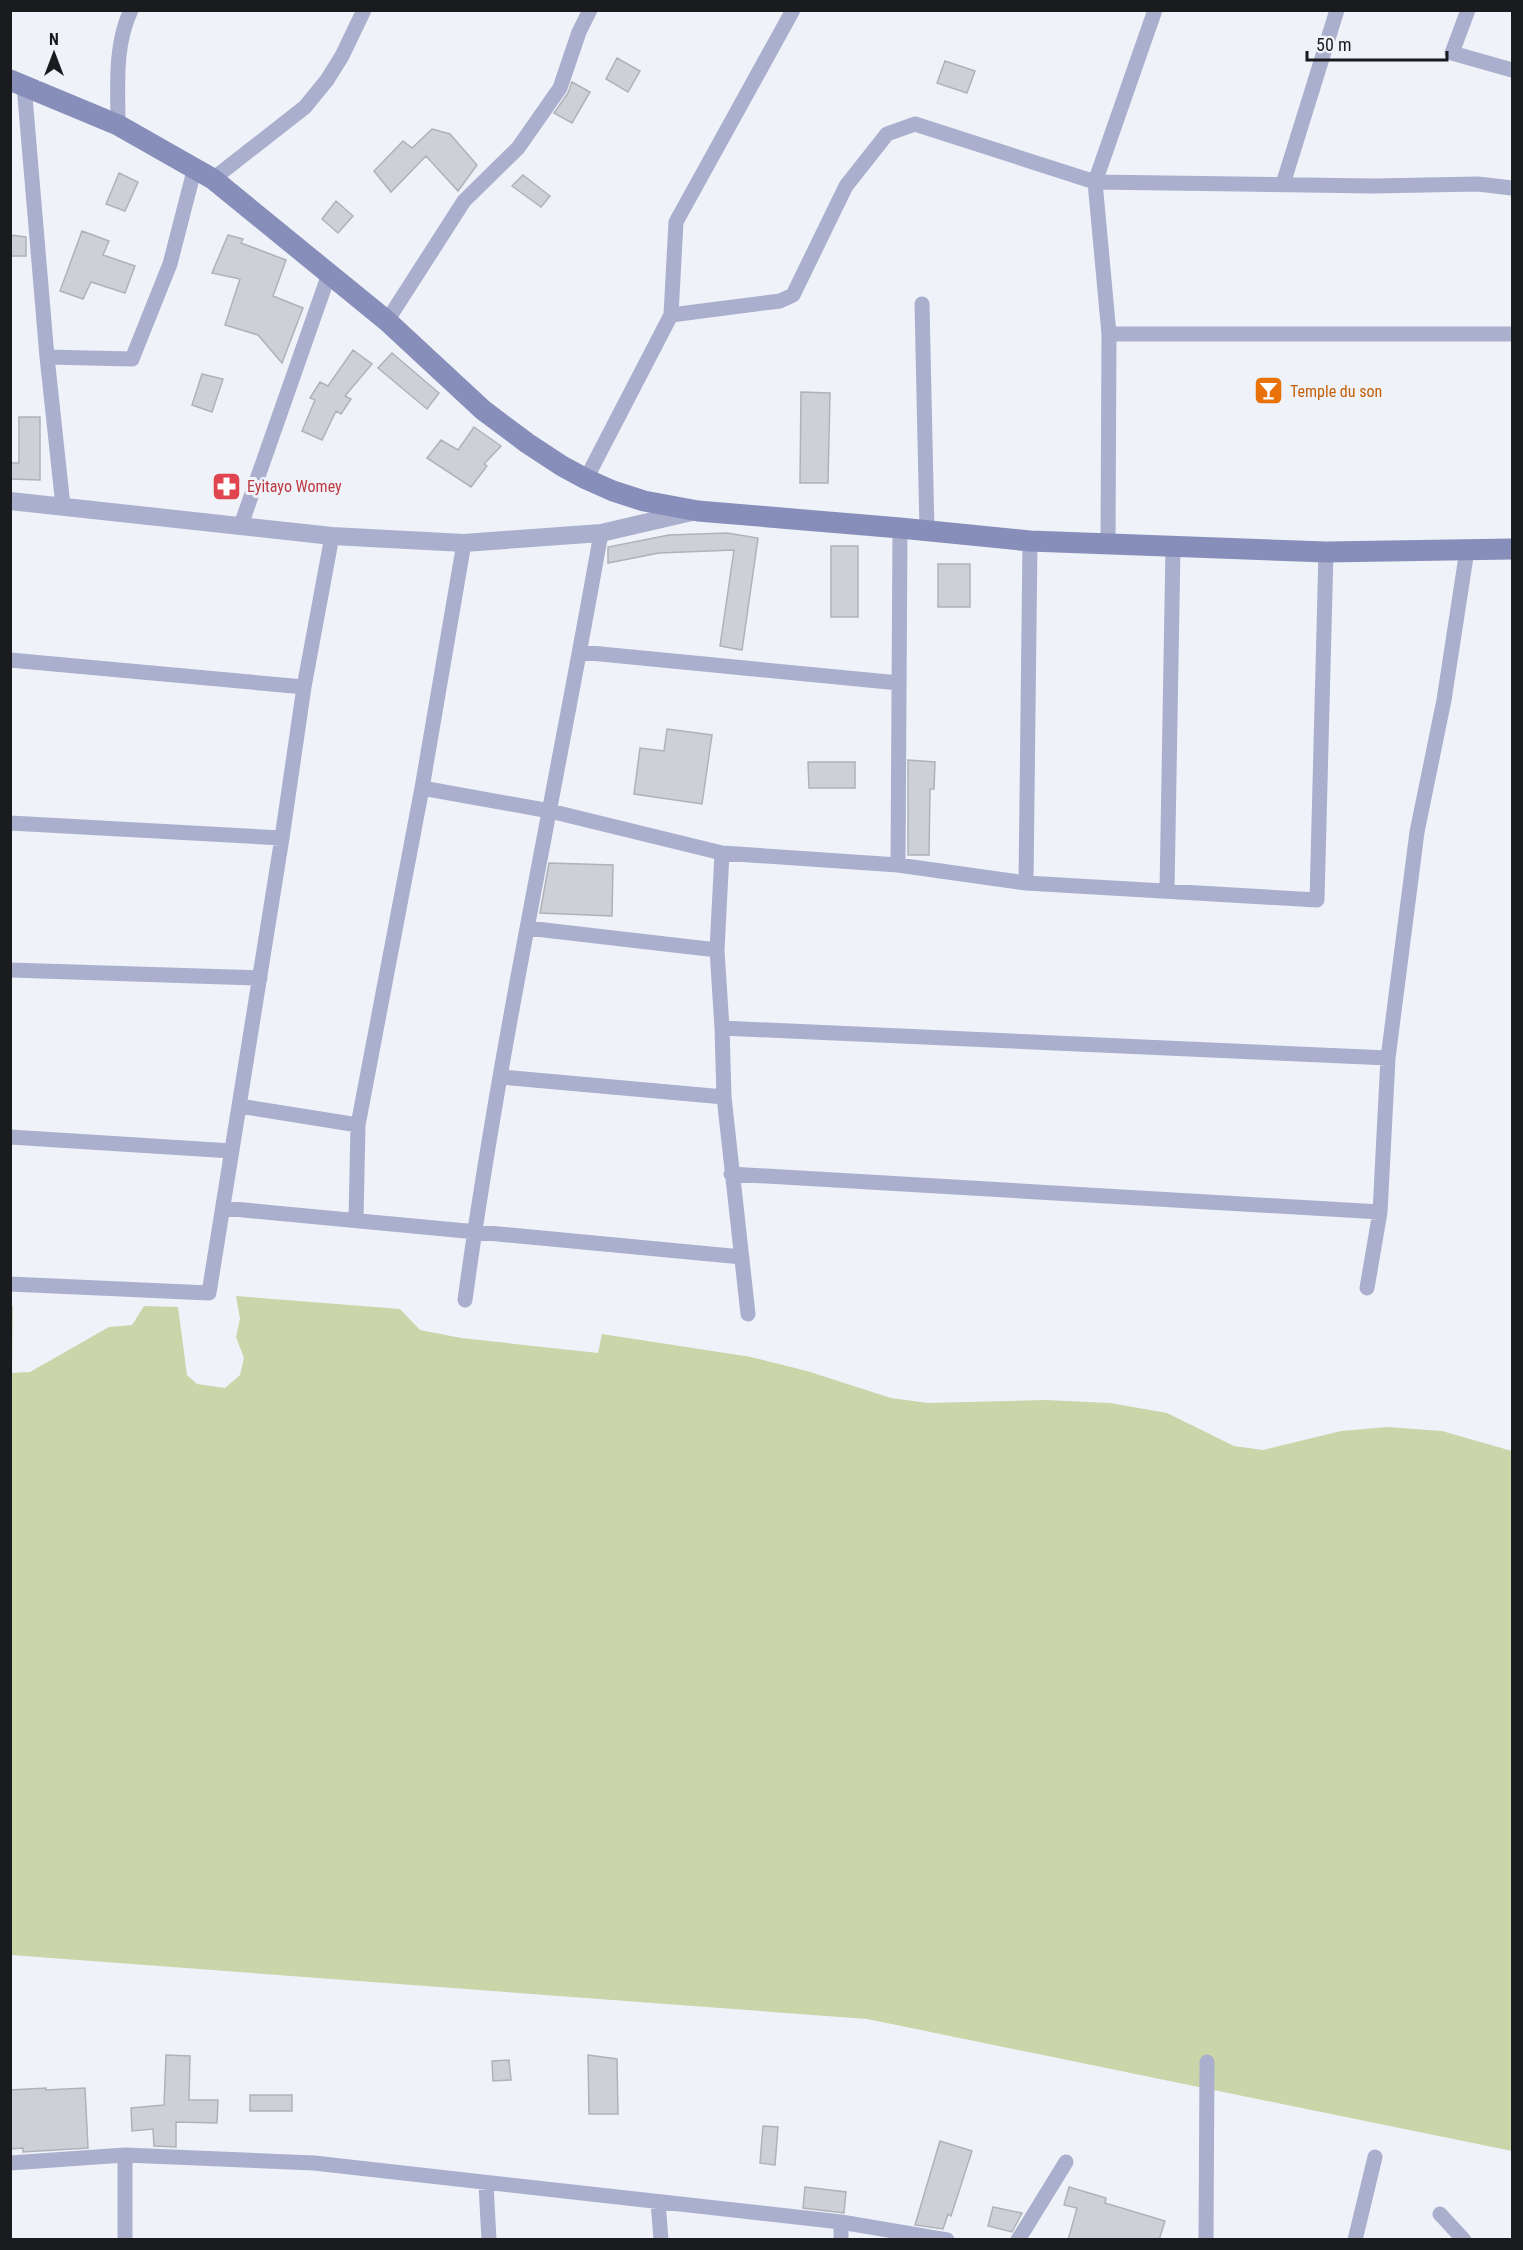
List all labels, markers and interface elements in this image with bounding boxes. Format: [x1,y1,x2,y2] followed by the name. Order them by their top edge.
[24,24,84,84] north arrow
[1307,24,1446,62] scale bar
[49,30,59,49] text: N
[1316,34,1351,55] text: 50 m
[1253,375,1285,407] bar icon: Temple du son
[1290,382,1382,401] place label: Temple du son
[210,470,242,502] pharmacy icon: Eyitayo Womey
[247,477,342,496] place label: Eyitayo Womey

